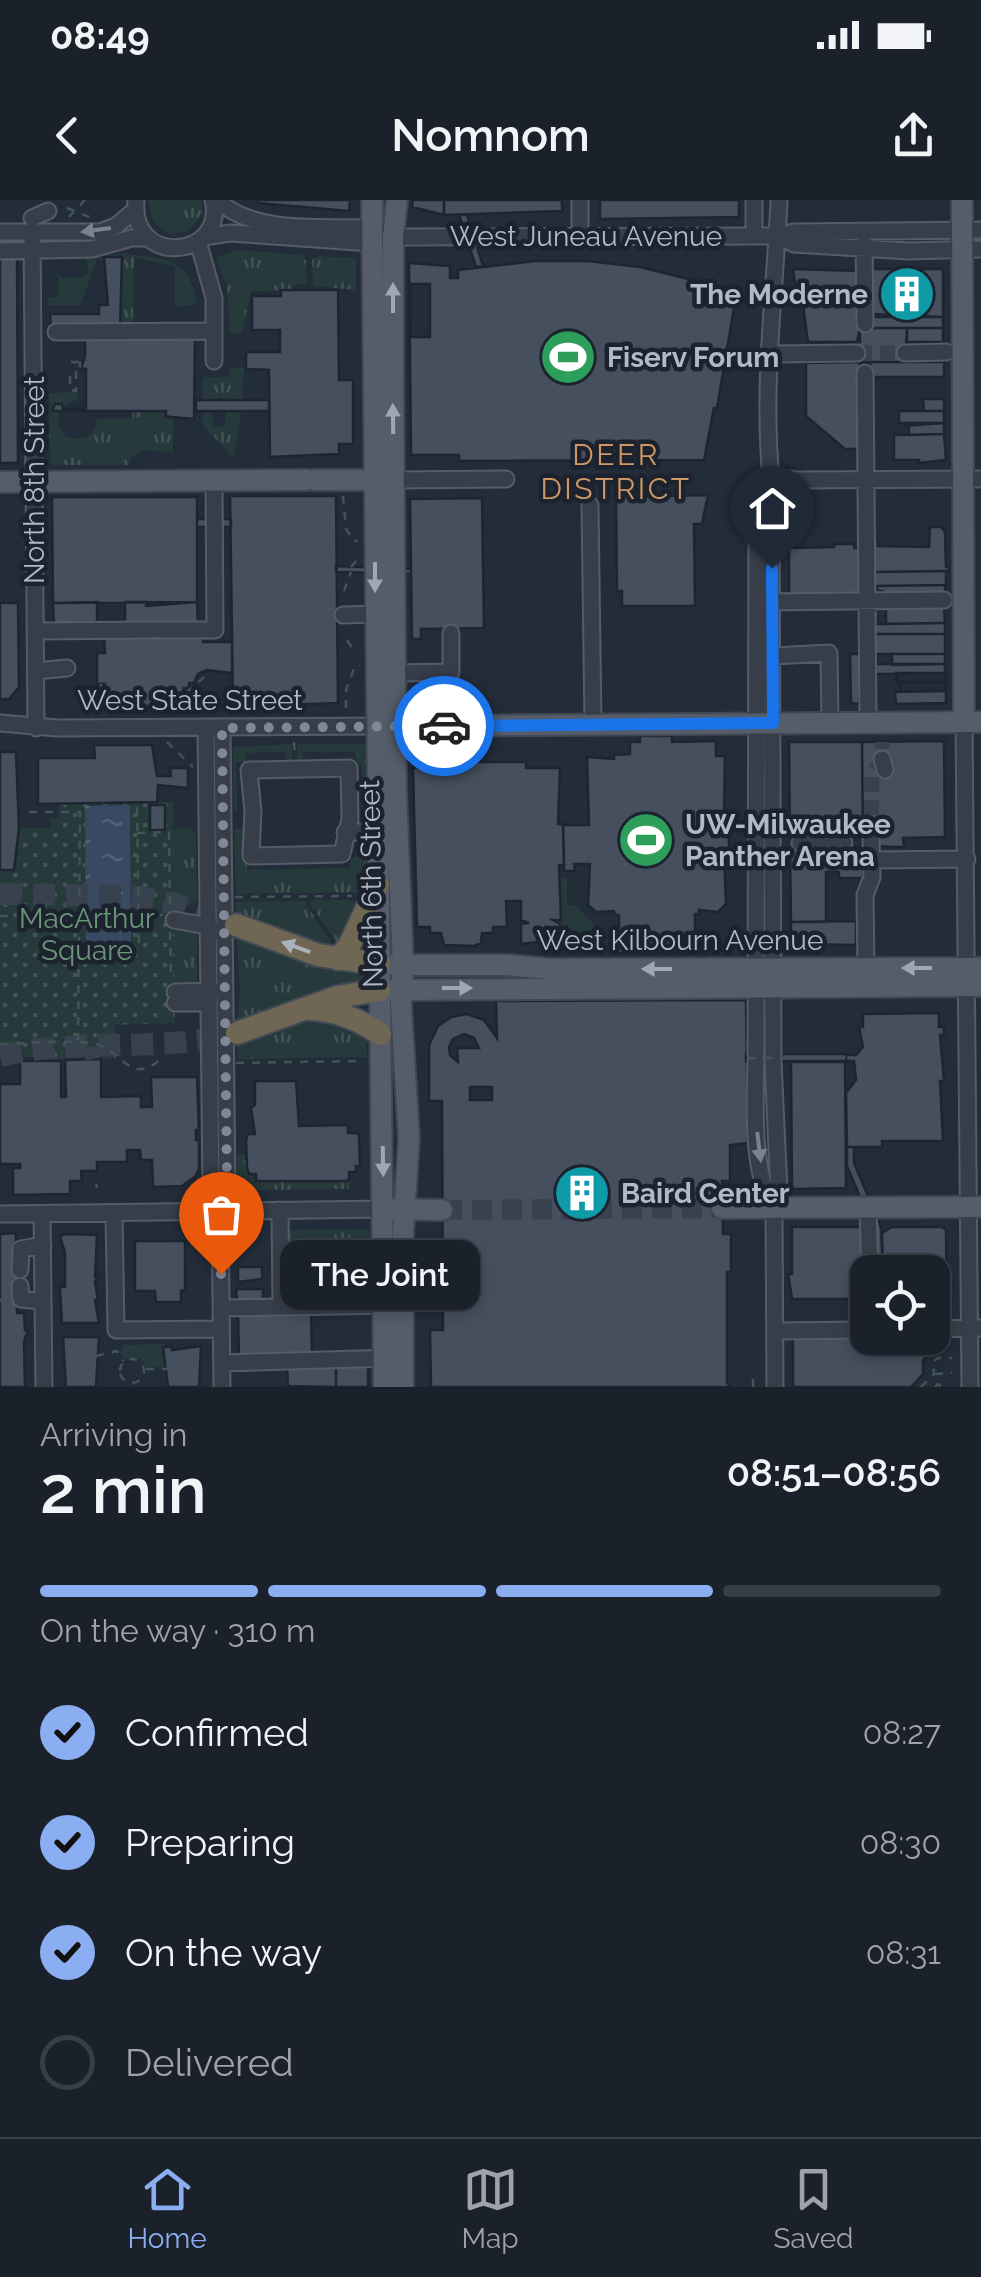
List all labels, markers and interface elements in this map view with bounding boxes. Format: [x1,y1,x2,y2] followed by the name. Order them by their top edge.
[50,13,150,58] text: 08:49
[40,108,95,163] icon: back
[886,108,941,163] icon: share
[391,109,590,162] text: Nomnom
[450,220,722,253] street label: West Juneau Avenue
[80,222,111,238] one-way arrow
[877,264,937,324] building icon: The Moderne
[690,278,868,311] place label: The Moderne
[385,281,401,313] one-way arrow
[538,327,598,387] sports icon: Fiserv Forum
[607,341,779,374] place label: Fiserv Forum
[18,375,51,584] street label: North 8th Street
[385,403,401,435] one-way arrow
[540,437,692,506] district label: DEER DISTRICT
[730,466,815,569] pin
[745,481,800,536] icon: home
[368,562,384,594] one-way arrow
[394,676,494,776] courier
[77,684,303,717] street label: West State Street
[417,699,472,754] icon: car
[353,779,390,988] street label: North 6th Street
[685,808,891,873] place label: UW-Milwaukee Panther Arena
[616,810,676,870] sports icon: UW-Milwaukee Panther Arena
[19,902,155,967] park label: MacArthur Square
[537,924,823,957] street label: West Kilbourn Avenue
[280,939,310,954] one-way arrow
[901,960,933,976] one-way arrow
[640,961,672,977] one-way arrow
[441,980,473,996] one-way arrow
[751,1131,767,1163] one-way arrow
[375,1146,391,1178] one-way arrow
[552,1163,612,1223] building icon: Baird Center
[179,1172,264,1275] pin
[621,1177,790,1210] place label: Baird Center
[194,1187,249,1242] icon: bag
[281,1239,481,1309] callout: The Joint
[850,1255,950,1355] map controls
[850,1255,950,1355] button: locate
[311,1256,449,1293] text: The Joint
[40,1416,187,1453] text: Arriving in
[727,1450,941,1495] text: 08:51–08:56
[40,1452,207,1528] text: 2 min
[40,1612,316,1649] text: On the way · 310 m
[40,1705,95,1760] icon: check
[125,1710,309,1755] text: Confirmed
[863,1714,941,1751] text: 08:27
[40,1815,95,1870] icon: check
[125,1820,295,1865] text: Preparing
[860,1824,941,1861] text: 08:30
[40,1925,95,1980] icon: check
[125,1930,322,1975] text: On the way
[866,1934,941,1971] text: 08:31
[125,2040,294,2085] text: Delivered
[127,2162,207,2255] tab: Home
[462,2162,519,2255] tab: Map
[773,2162,854,2255] tab: Saved

